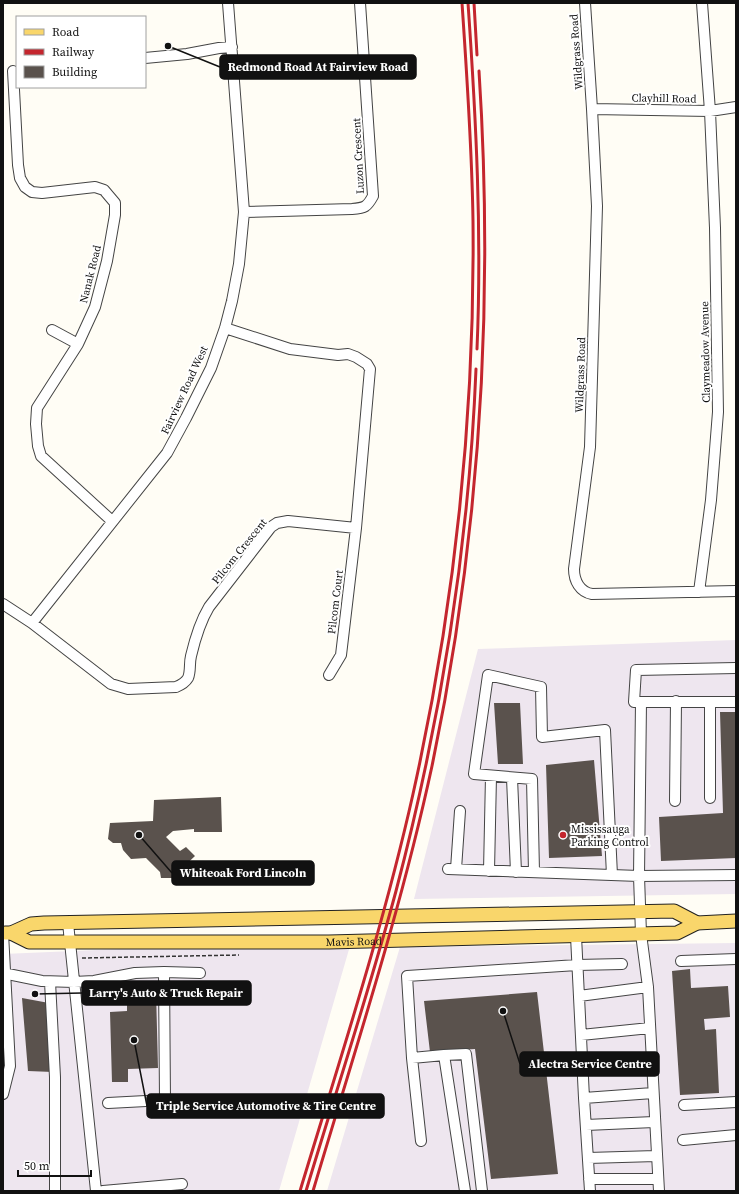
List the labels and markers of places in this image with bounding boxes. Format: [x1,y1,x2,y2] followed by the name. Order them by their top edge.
[220,55,416,79] callout: Redmond Road At Fairview Road
[571,822,649,850] place label: Mississauga Parking Control
[558,830,568,840] marker: Mississauga Parking Control
[172,861,314,885] callout: Whiteoak Ford Lincoln
[82,981,251,1005] callout: Larry's Auto & Truck Repair
[520,1052,659,1076] callout: Alectra Service Centre
[147,1094,384,1118] callout: Triple Service Automotive & Tire Centre

